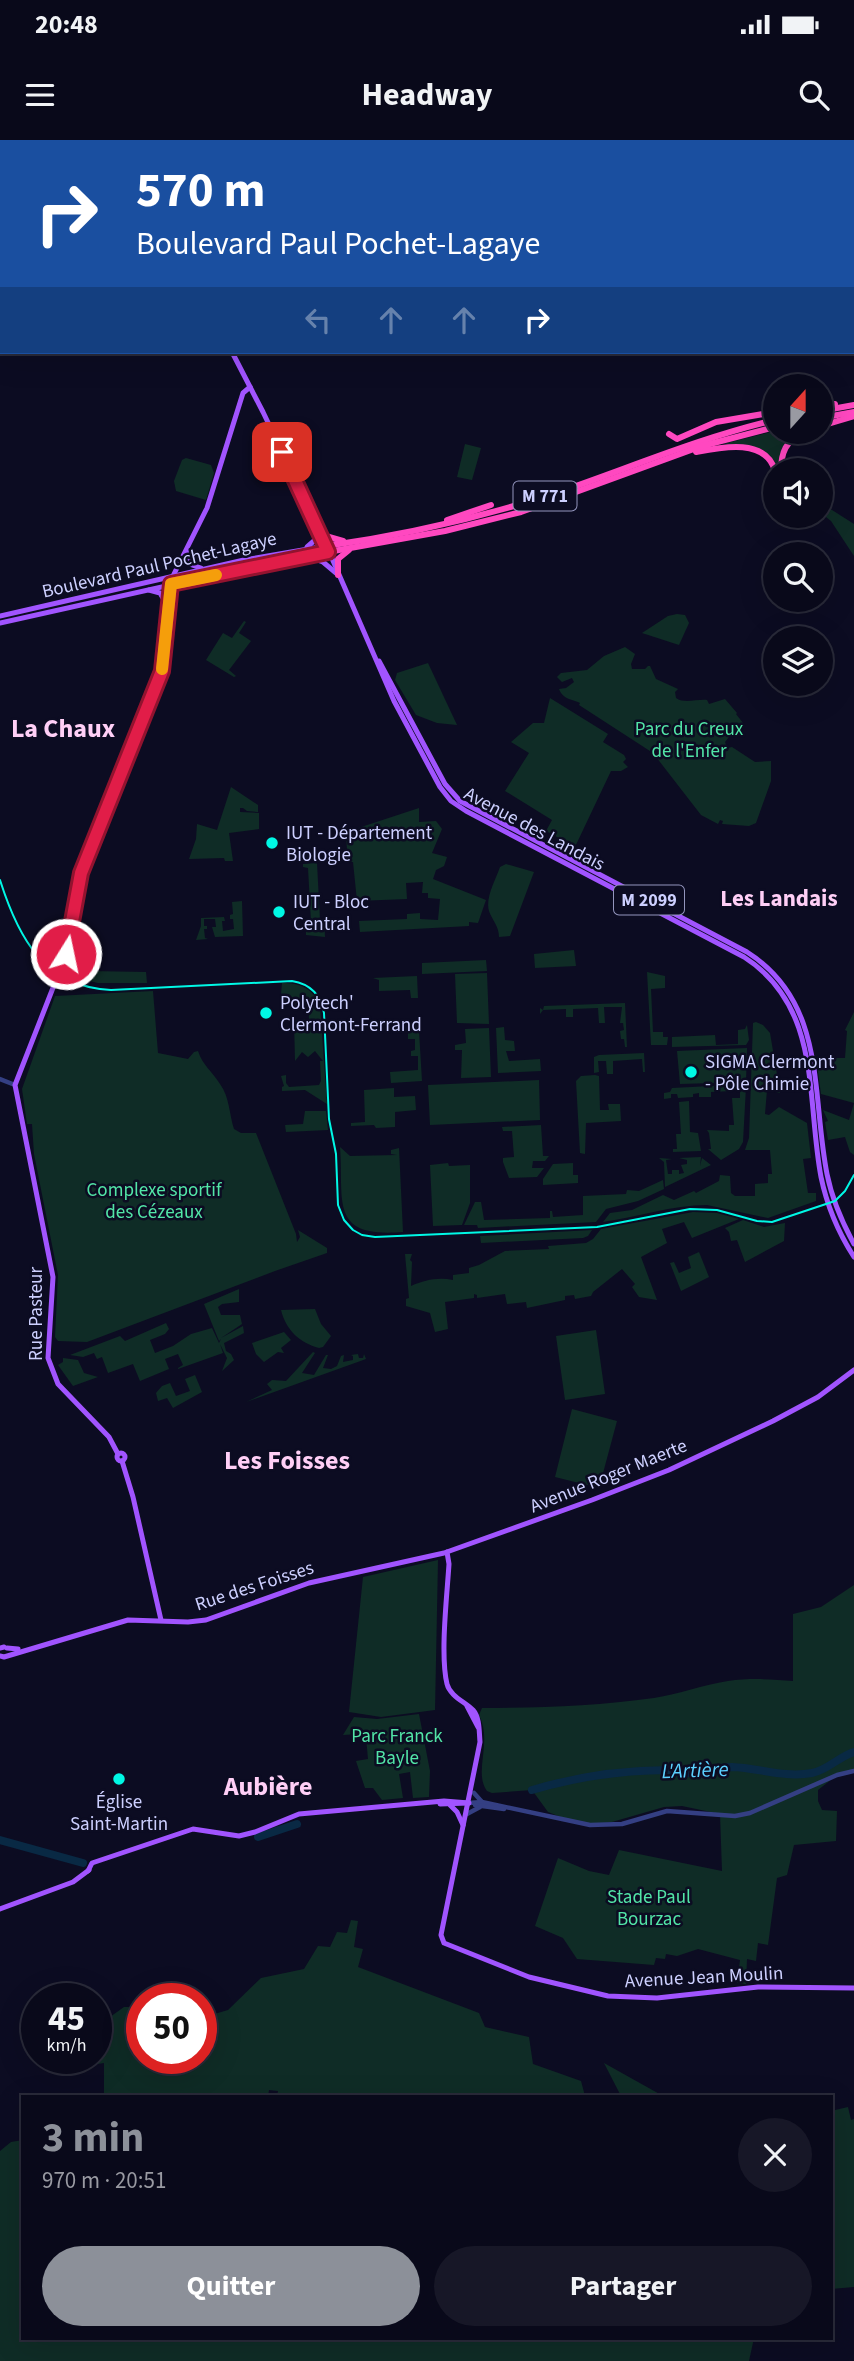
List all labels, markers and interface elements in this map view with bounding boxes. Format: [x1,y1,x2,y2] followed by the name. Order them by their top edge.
[35,6,98,43] text: 20:48
[361,72,493,118] text: Headway
[21,76,59,114] icon: menu
[795,76,833,114] icon: search
[136,156,265,226] text: 570 m
[21,168,112,259] icon: right
[136,221,540,267] text: Boulevard Paul Pochet-Lagaye
[299,301,337,339] icon: left
[372,301,410,339] icon: ahead
[445,301,483,339] icon: ahead
[518,301,556,339] icon: right
[763,374,833,444] north arrow
[763,374,833,696] map controls
[252,422,312,482] pin
[263,433,301,471] icon: arrive
[763,458,833,528] button: sound
[514,482,576,510] road number: M 771
[39,525,279,606] street label: Boulevard Paul Pochet-Lagaye
[763,542,833,612] button: search
[763,626,833,696] button: layers
[11,710,115,747] district label: La Chaux
[635,716,744,765] park label: Parc du Creux de l'Enfer
[459,781,610,878] street label: Avenue des Landais
[286,820,433,869] place label: IUT - Département Biologie
[264,835,280,851] marker: IUT - Département Biologie
[720,882,838,915] district label: Les Landais
[614,886,684,914] road number: M 2099
[293,889,369,938] place label: IUT - Bloc Central
[271,904,287,920] marker: IUT - Bloc Central
[29,917,103,991] position arrow
[280,990,422,1039] place label: Polytech' Clermont-Ferrand
[258,1005,274,1021] marker: Polytech' Clermont-Ferrand
[705,1049,835,1098] place label: SIGMA Clermont - Pôle Chimie
[683,1064,699,1080] marker: SIGMA Clermont - Pôle Chimie
[87,1177,223,1226] park label: Complexe sportif des Cézeaux
[23,1267,50,1361] street label: Rue Pasteur
[526,1433,691,1520] street label: Avenue Roger Maerte
[224,1442,350,1479] district label: Les Foisses
[192,1554,317,1618] street label: Rue des Foisses
[351,1723,443,1772] park label: Parc Franck Bayle
[661,1754,729,1786] water label: L'Artière
[223,1768,312,1805] district label: Aubière
[111,1771,127,1787] marker: Église Saint-Martin
[70,1789,168,1838] place label: Église Saint-Martin
[607,1884,691,1933] park label: Stade Paul Bourzac
[624,1960,784,1995] street label: Avenue Jean Moulin
[126,1983,217,2074] speed limit sign: 50
[48,1994,85,2044] text: 45
[47,2033,86,2058] text: km/h
[42,2108,144,2168] text: 3 min
[738,2118,812,2192] button: close
[42,2164,166,2197] text: 970 m · 20:51
[42,2246,420,2326] button: Quitter
[434,2246,812,2326] button: Partager

